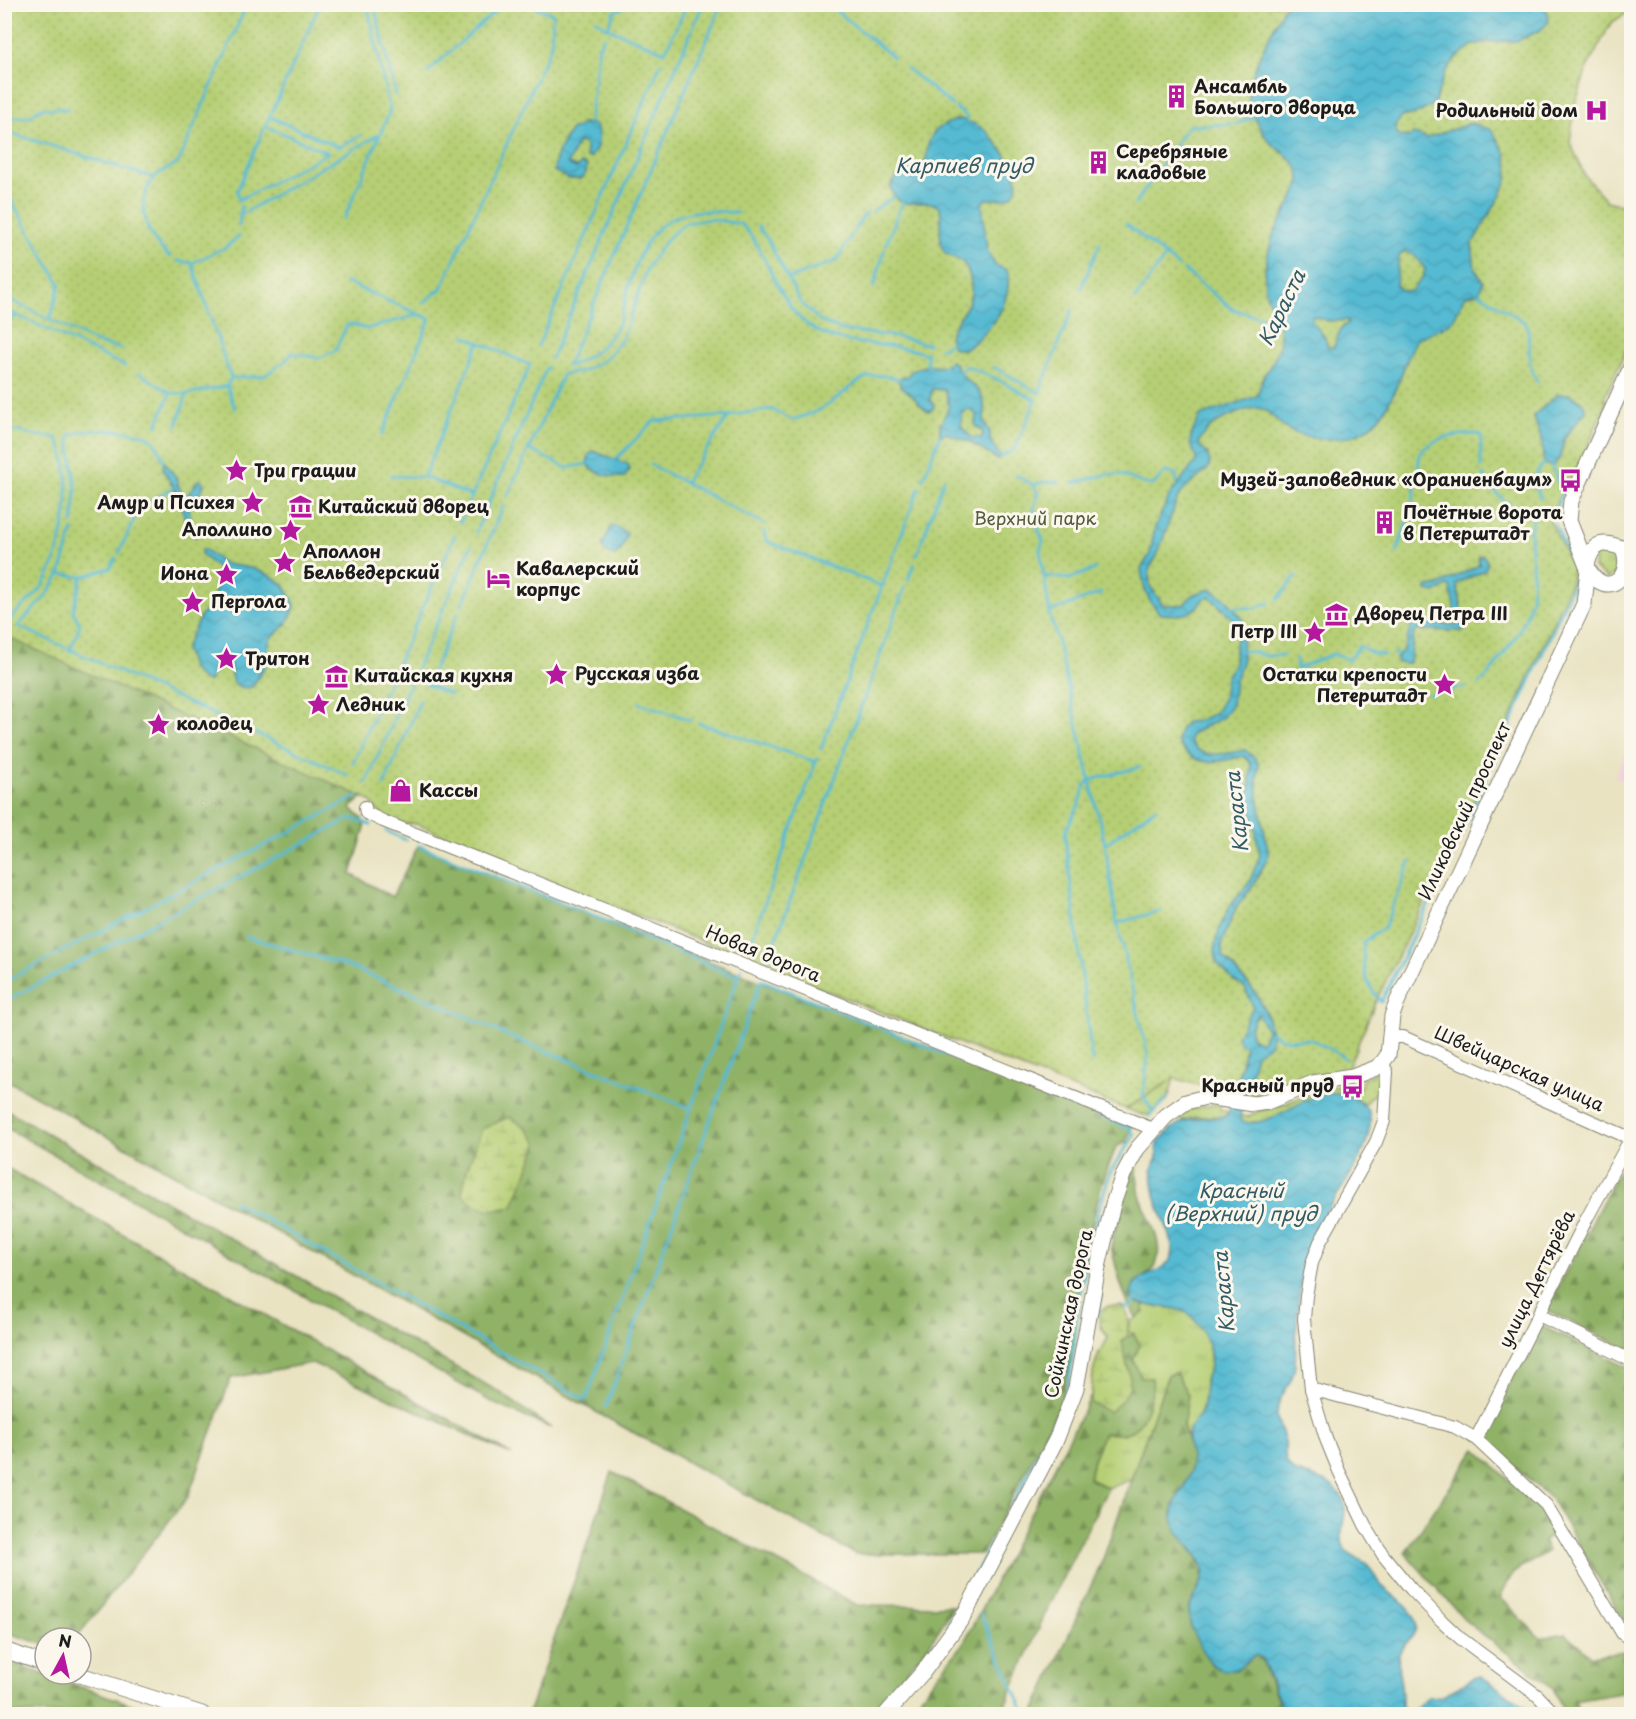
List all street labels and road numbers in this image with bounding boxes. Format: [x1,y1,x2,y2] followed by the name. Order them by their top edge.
[1410,717,1517,904] street label: Иликовский проспект
[702,917,826,988] street label: Новая дорога
[1430,1018,1609,1117] street label: Швейцарская улица
[1491,1204,1581,1352] street label: улица Дегтярёва
[1036,1226,1099,1401] street label: Сойкинская дорога

